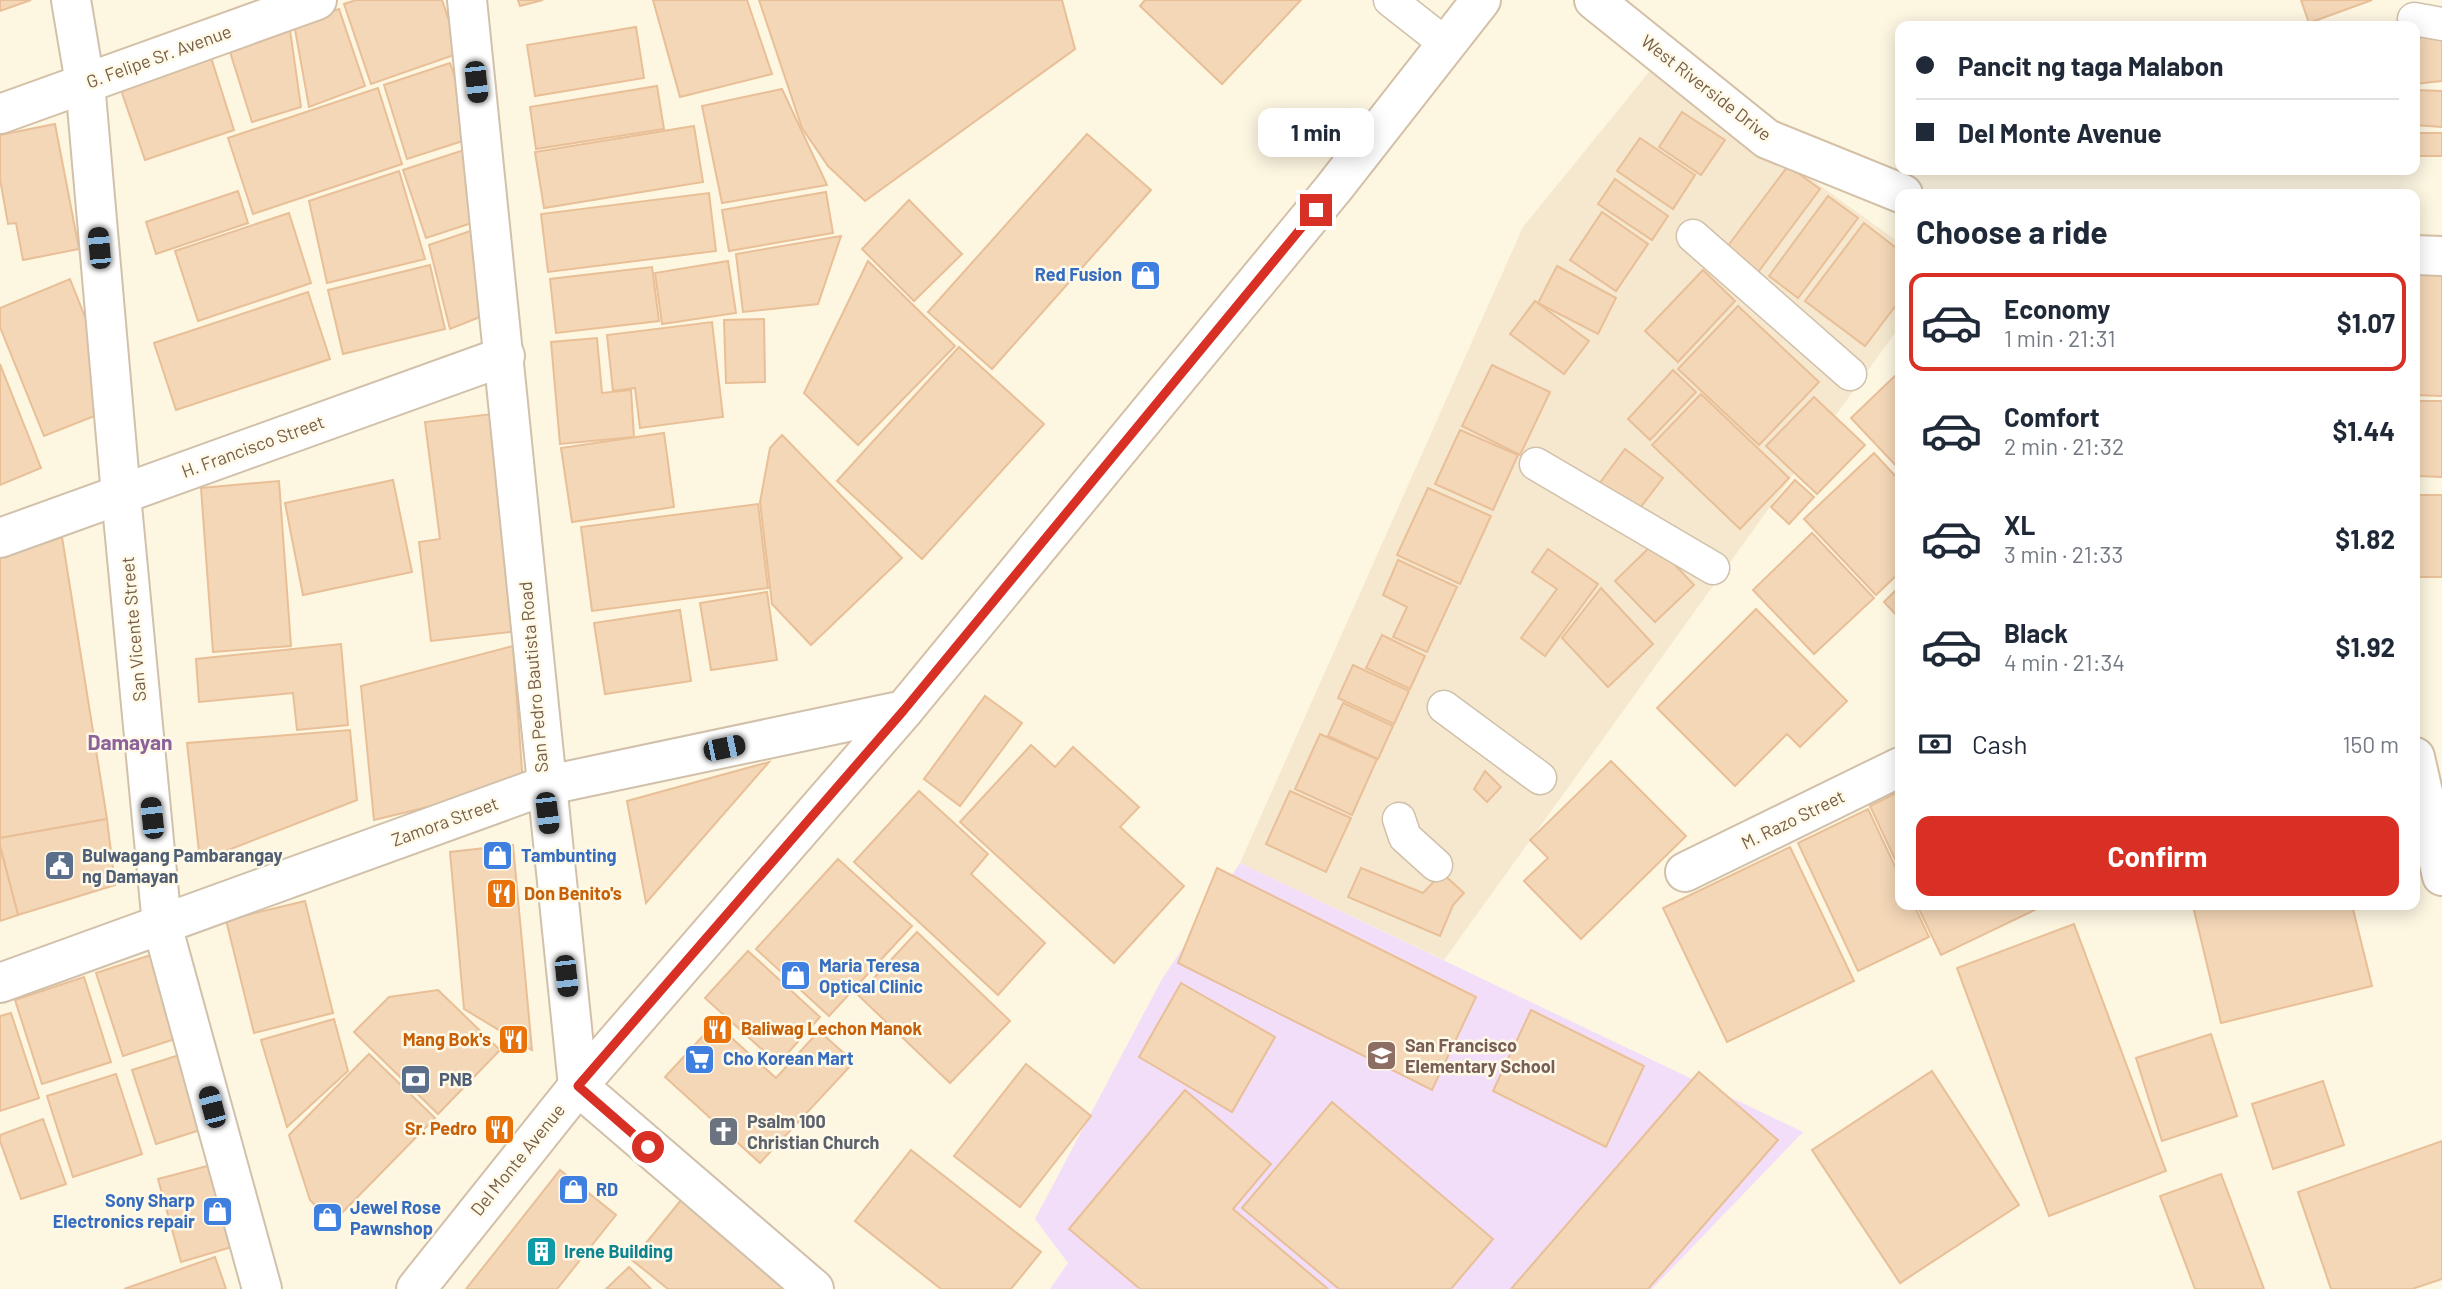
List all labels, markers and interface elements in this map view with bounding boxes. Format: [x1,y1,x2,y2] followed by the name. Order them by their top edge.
[83,20,234,92] street label: G. Felipe Sr. Avenue
[1637,29,1776,145] street label: West Riverside Drive
[1958,50,2224,81] text: Pancit ng taga Malabon
[464,60,489,104] car
[1258,108,1374,158] callout: 1 min
[1958,117,2162,148] text: Del Monte Avenue
[1291,118,1341,146] text: 1 min
[1300,194,1332,226] route end
[1916,212,2108,250] text: Choose a ride
[87,226,112,270] car
[1128,258,1162,292] shop icon: Red Fusion
[1035,263,1122,285] place label: Red Fusion
[1920,291,1983,354] icon: car
[2004,293,2110,324] text: Economy
[2337,307,2395,338] text: $1.07
[2004,324,2116,352] text: 1 min · 21:31
[1920,399,1983,462] icon: car
[2004,401,2100,432] text: Comfort
[178,410,327,482] street label: H. Francisco Street
[2332,415,2395,446] text: $1.44
[2004,432,2124,460] text: 2 min · 21:32
[1920,507,1983,570] icon: car
[2004,509,2035,540] text: XL
[2335,523,2395,554] text: $1.82
[2004,540,2123,568] text: 3 min · 21:33
[116,556,150,702] street label: San Vicente Street
[514,581,552,773] street label: San Pedro Bautista Road
[1920,615,1983,678] icon: car
[2004,617,2068,648] text: Black
[2336,631,2395,662] text: $1.92
[2004,648,2125,676] text: 4 min · 21:34
[1916,725,1954,763] icon: cash
[1972,728,2027,759] text: Cash
[88,729,172,754] district label: Damayan
[2343,730,2399,758] text: 150 m
[702,733,747,763] car
[1737,785,1848,854] street label: M. Razo Street
[535,791,560,835] car
[388,792,501,851] street label: Zamora Street
[140,796,165,840] car
[1916,816,2399,896] button: Confirm
[481,839,515,873] shop icon: Tambunting
[82,844,283,887] place label: Bulwagang Pambarangay ng Damayan
[521,844,617,866] place label: Tambunting
[42,849,76,883] public building icon: Bulwagang Pambarangay ng Damayan
[484,877,518,911] restaurant icon: Don Benito's
[524,882,622,904] place label: Don Benito's
[554,954,579,998] car
[819,954,923,997] place label: Maria Teresa Optical Clinic
[779,959,813,993] shop icon: Maria Teresa Optical Clinic
[701,1012,735,1046] restaurant icon: Baliwag Lechon Manok
[741,1017,923,1039] place label: Baliwag Lechon Manok
[497,1023,531,1057] restaurant icon: Mang Bok's
[403,1028,491,1050] place label: Mang Bok's
[1405,1034,1555,1077] place label: San Francisco Elementary School
[1365,1039,1399,1073] school or university icon: San Francisco Elementary School
[683,1042,717,1076] supermarket icon: Cho Korean Mart
[723,1047,854,1069] place label: Cho Korean Mart
[399,1063,433,1097] bank icon: PNB
[439,1068,473,1090] place label: PNB
[197,1084,228,1130] car
[465,1099,569,1220] street label: Del Monte Avenue
[747,1110,879,1153] place label: Psalm 100 Christian Church
[483,1112,517,1146] restaurant icon: Sr. Pedro
[707,1115,741,1149] church icon: Psalm 100 Christian Church
[405,1117,477,1139] place label: Sr. Pedro
[632,1131,664,1163] route start
[556,1173,590,1207] shop icon: RD
[596,1178,618,1200] place label: RD
[53,1189,195,1232] place label: Sony Sharp Electronics repair
[201,1194,235,1228] shop icon: Sony Sharp Electronics repair
[350,1196,441,1239] place label: Jewel Rose Pawnshop
[310,1201,344,1235] shop icon: Jewel Rose Pawnshop
[524,1235,558,1269] building icon: Irene Building
[564,1240,673,1262] place label: Irene Building

